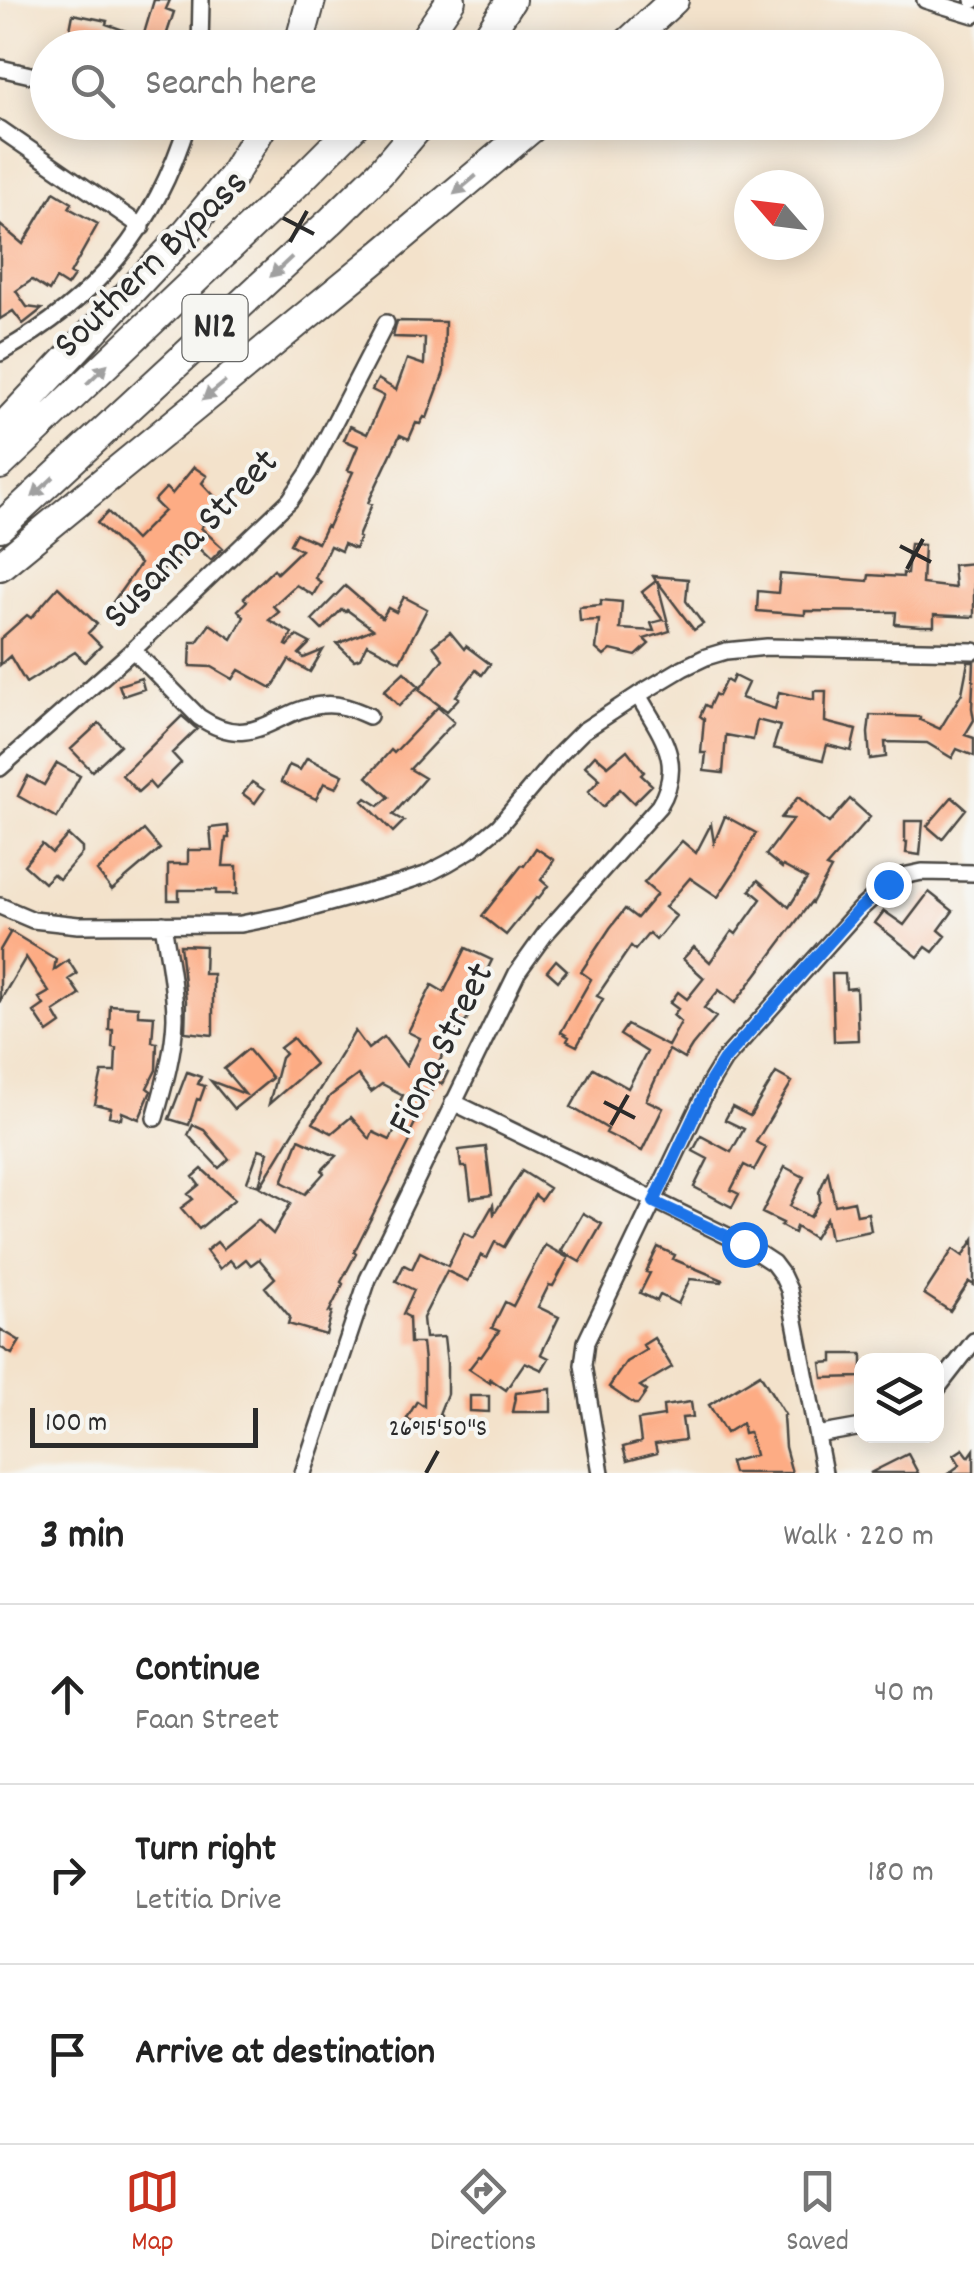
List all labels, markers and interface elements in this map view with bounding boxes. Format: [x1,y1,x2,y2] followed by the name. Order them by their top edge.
[30,30,944,140] search box
[65,58,120,113] icon: search
[145,58,317,113] text: Search here
[43,158,263,374] street label: Southern Bypass
[734,170,824,260] north arrow
[453,174,478,196] one-way arrow
[270,255,294,278] one-way arrow
[182,295,248,361] road number: N12
[85,363,109,386] one-way arrow
[201,380,226,401] one-way arrow
[92,438,294,644] street label: Susanna Street
[31,476,56,498] one-way arrow
[866,862,912,908] route end
[376,954,512,1146] street label: Fiona Street
[722,1222,768,1268] route start
[854,1353,944,1443] map controls
[854,1353,944,1443] button: layers
[30,1403,258,1448] scale bar
[45,1405,107,1445] text: 100 m
[389,1412,487,1448] text: 26°15'50"S
[40,1508,124,1568] text: 3 min
[783,1515,934,1561] text: Walk · 220 m
[135,1644,260,1699] text: Continue
[40,1667,95,1722] icon: ahead
[874,1671,934,1717] text: 40 m
[135,1699,279,1745] text: Faan Street
[135,1824,276,1879] text: Turn right
[40,1847,95,1902] icon: right
[867,1851,934,1897] text: 180 m
[135,1879,282,1925] text: Letitia Drive
[40,2027,95,2082] icon: arrive
[135,2027,435,2082] text: Arrive at destination
[125,2164,180,2264] tab: Map
[430,2164,536,2264] tab: Directions
[786,2164,849,2264] tab: Saved

